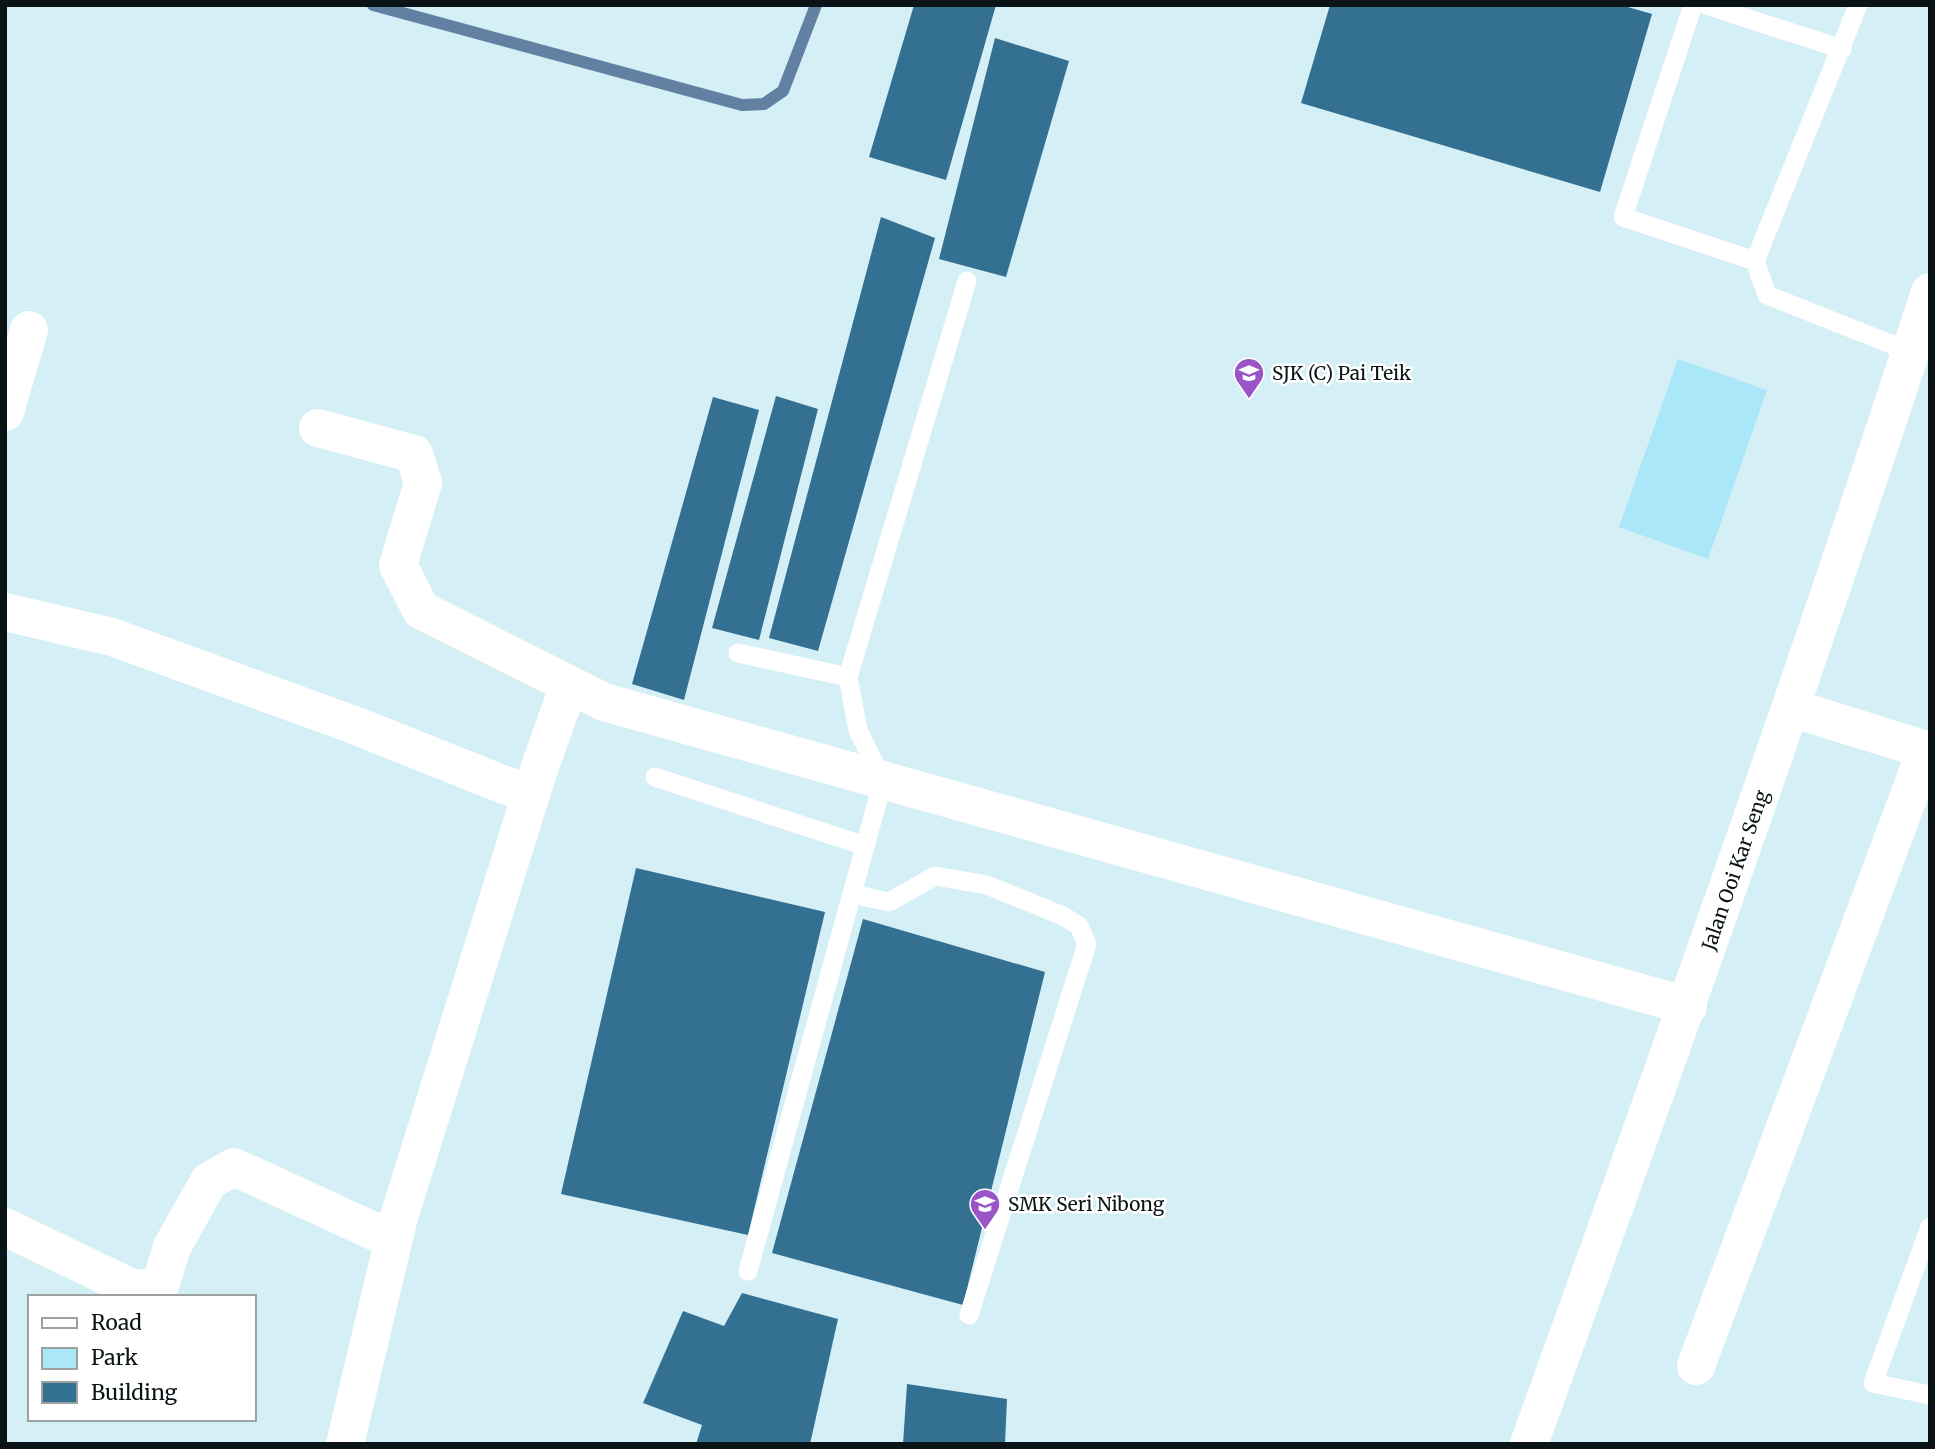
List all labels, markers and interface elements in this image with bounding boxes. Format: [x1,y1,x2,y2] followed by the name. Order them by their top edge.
[1232,356,1266,400] school or university icon: SJK (C) Pai Teik
[1272,361,1411,385] place label: SJK (C) Pai Teik
[1696,786,1774,954] street label: Jalan Ooi Kar Seng
[968,1187,1002,1231] school or university icon: SMK Seri Nibong
[1008,1192,1165,1216] place label: SMK Seri Nibong
[28,1295,256,1421] legend
[91,1309,142,1336] text: Road
[91,1344,138,1371] text: Park
[91,1379,178,1406] text: Building

